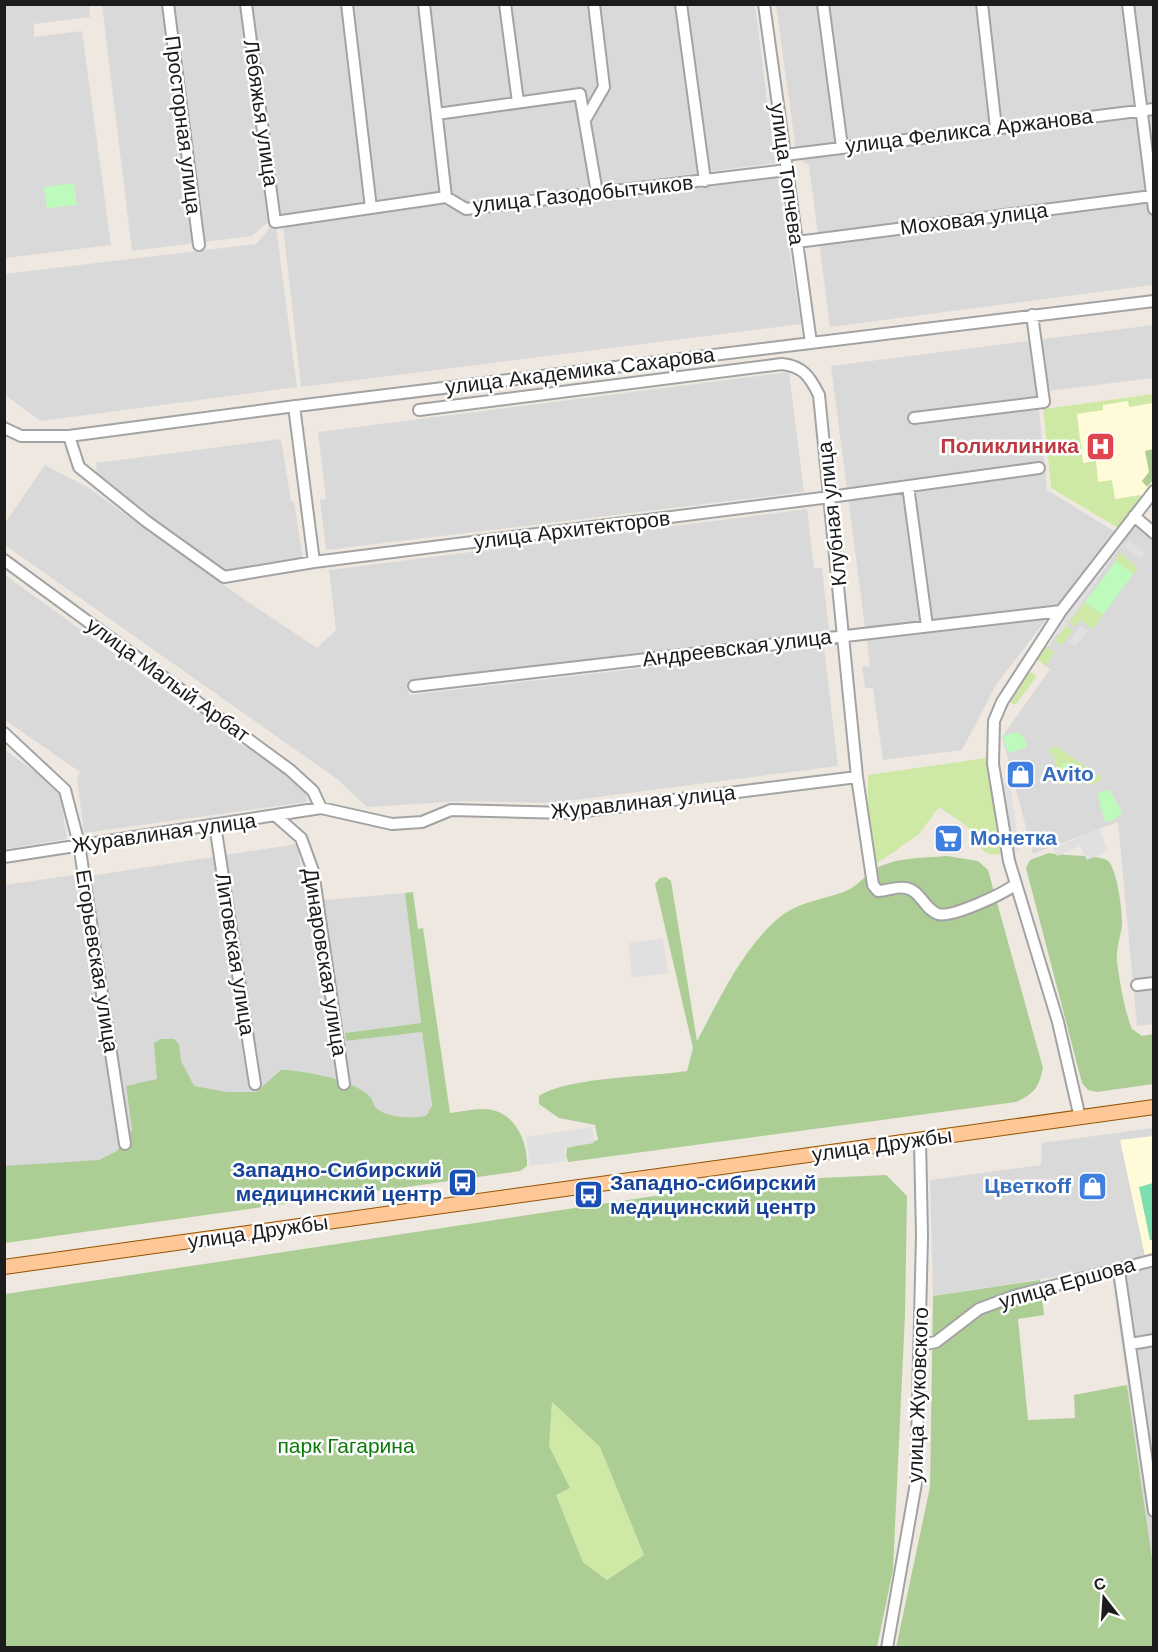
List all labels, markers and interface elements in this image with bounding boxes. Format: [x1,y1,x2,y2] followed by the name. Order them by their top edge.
[161,34,206,216] street label: Просторная улица
[240,38,283,188] street label: Лебяжья улица
[766,102,809,247] street label: улица Топчева
[844,104,1094,157] street label: улица Феликса Аржанова
[472,170,694,217] street label: улица Газодобытчиков
[899,198,1049,239] street label: Моховая улица
[444,343,716,398] street label: улица Академика Сахарова
[1084,430,1116,462] hospital icon: Поликлиника
[941,434,1079,457] place label: Поликлиника
[812,440,851,588] street label: Клубная улица
[473,506,671,553] street label: улица Архитекторов
[82,613,255,747] street label: улица Малый Арбат
[641,624,833,671] street label: Андреевская улица
[1005,758,1037,790] shop icon: Avito
[1042,762,1094,785] place label: Avito
[549,780,737,823] street label: Журавлиная улица
[70,808,258,857] street label: Журавлиная улица
[933,822,965,854] supermarket icon: Монетка
[970,826,1057,849] place label: Монетка
[299,866,352,1058] street label: Динаровская улица
[72,868,123,1054] street label: Егорьевская улица
[211,871,260,1037] street label: Литовская улица
[810,1123,954,1166] street label: улица Дружбы
[232,1158,442,1205] place label: Западно-Сибирский медицинский центр
[447,1166,479,1198] bus stop icon: Западно-Сибирский медицинский центр
[1076,1170,1108,1202] shop icon: Цветкоff
[610,1171,816,1218] place label: Западно-сибирский медицинский центр
[984,1174,1072,1197] place label: Цветкоff
[573,1179,605,1211] bus stop icon: Западно-сибирский медицинский центр
[186,1210,330,1253] street label: улица Дружбы
[996,1252,1138,1313] street label: улица Ершова
[903,1307,932,1483] street label: улица Жуковского
[277,1434,415,1457] park label: парк Гагарина
[1074,1568,1134,1628] north arrow
[1092,1574,1108,1594] text: С

